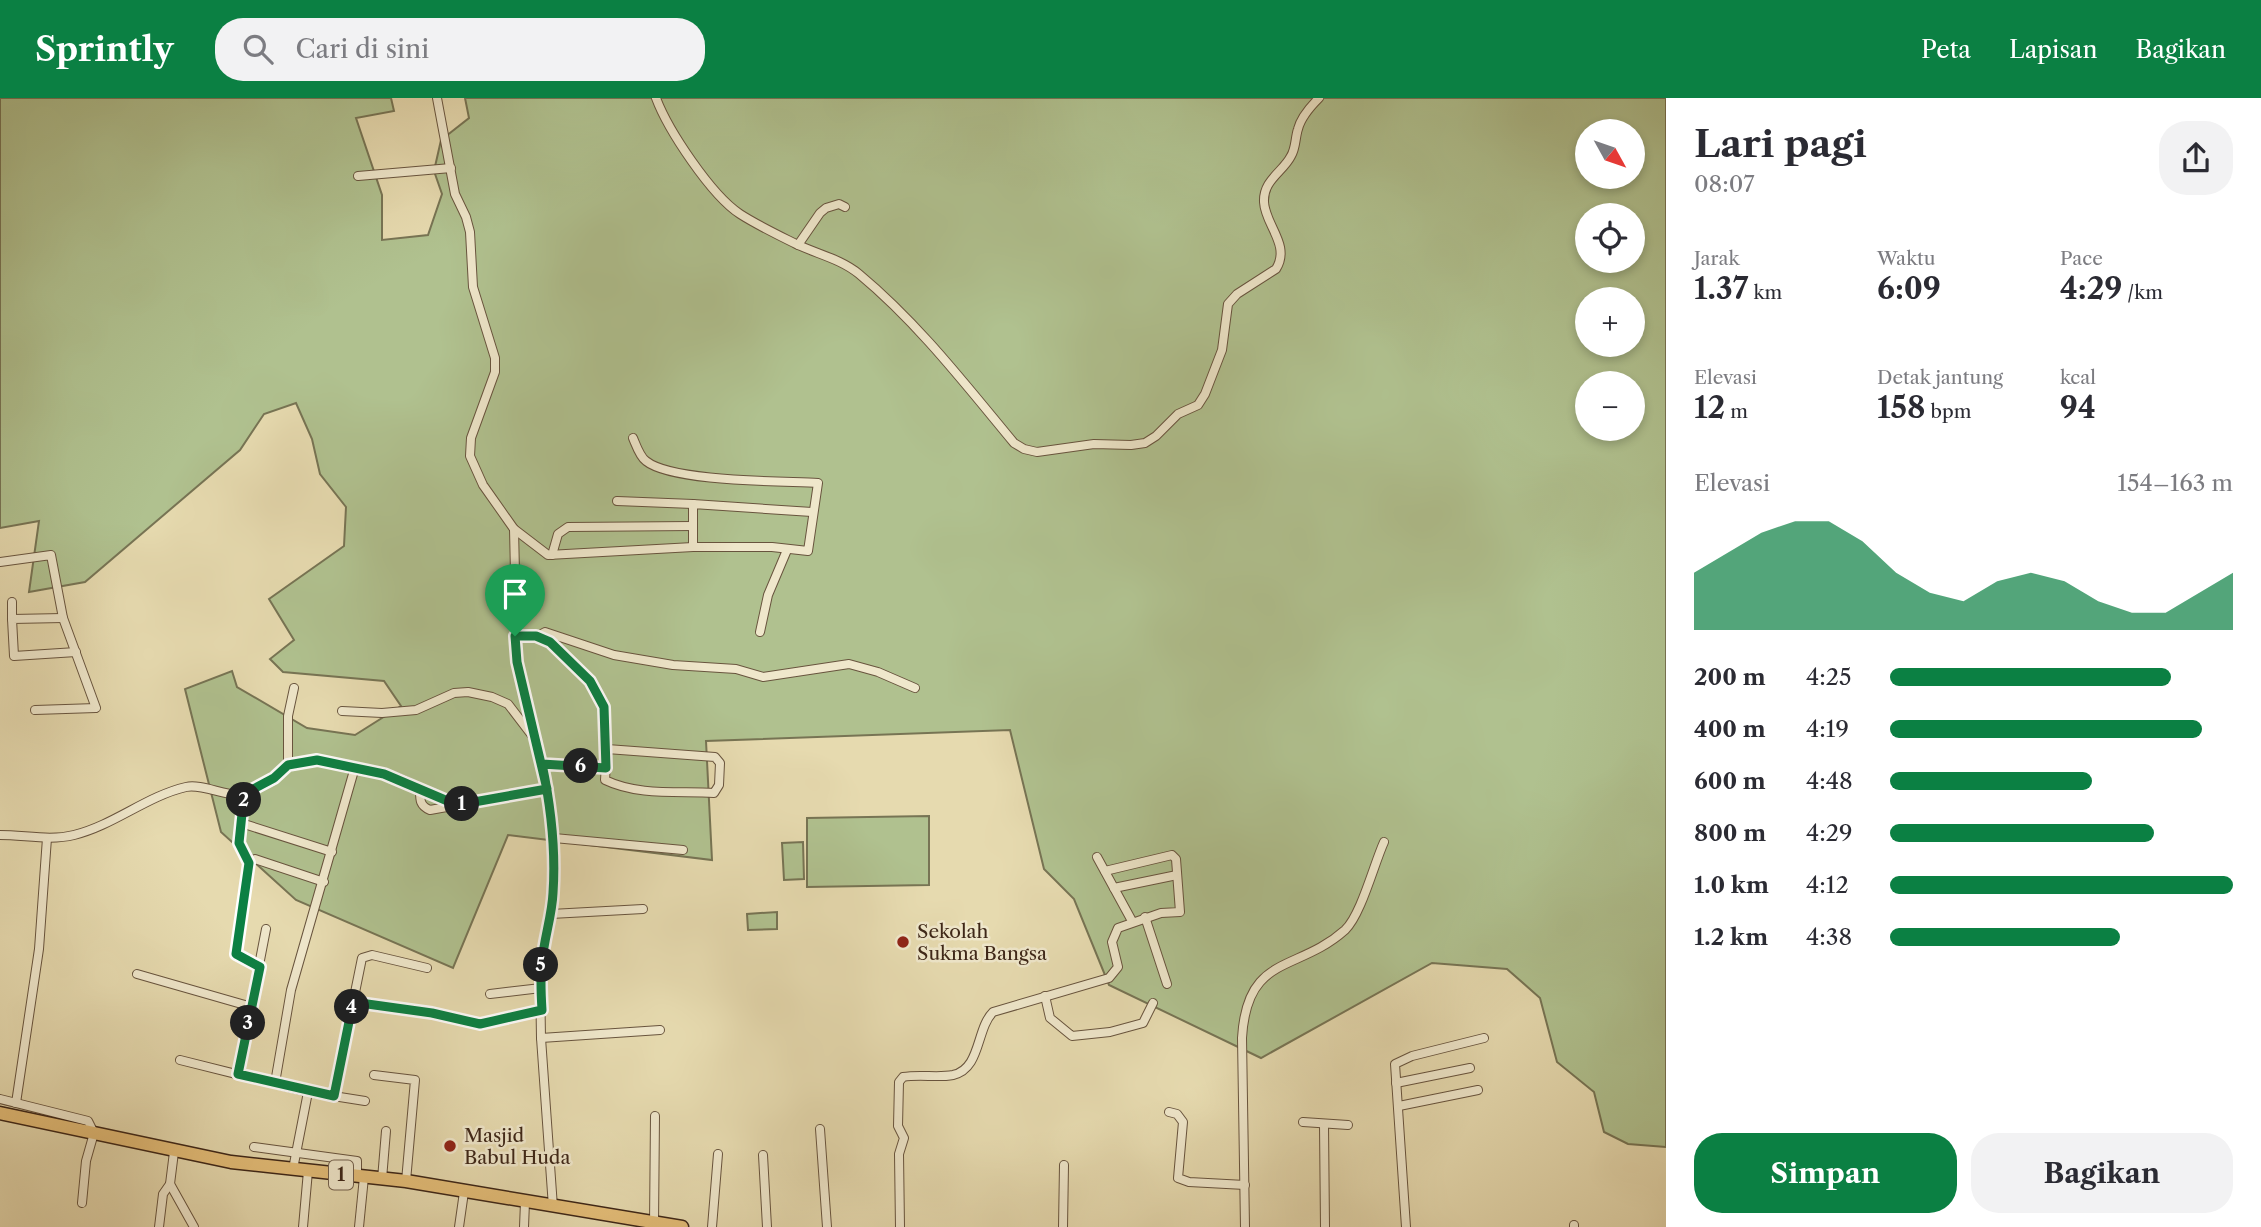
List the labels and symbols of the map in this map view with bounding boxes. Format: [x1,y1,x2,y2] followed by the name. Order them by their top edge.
[1575,119,1645,189] north arrow
[485,564,545,636] pin
[564,748,598,784] pin: 6
[226,782,262,818] pin: 2
[444,786,480,822] pin: 1
[917,920,1047,965] place label: Sekolah Sukma Bangsa
[895,934,911,950] marker: Sekolah Sukma Bangsa
[524,948,558,982] pin: 5
[334,990,370,1024] pin: 4
[230,1006,266,1040] pin: 3
[464,1124,570,1169] place label: Masjid Babul Huda
[442,1138,458,1154] marker: Masjid Babul Huda
[329,1160,353,1190] road number: 1

